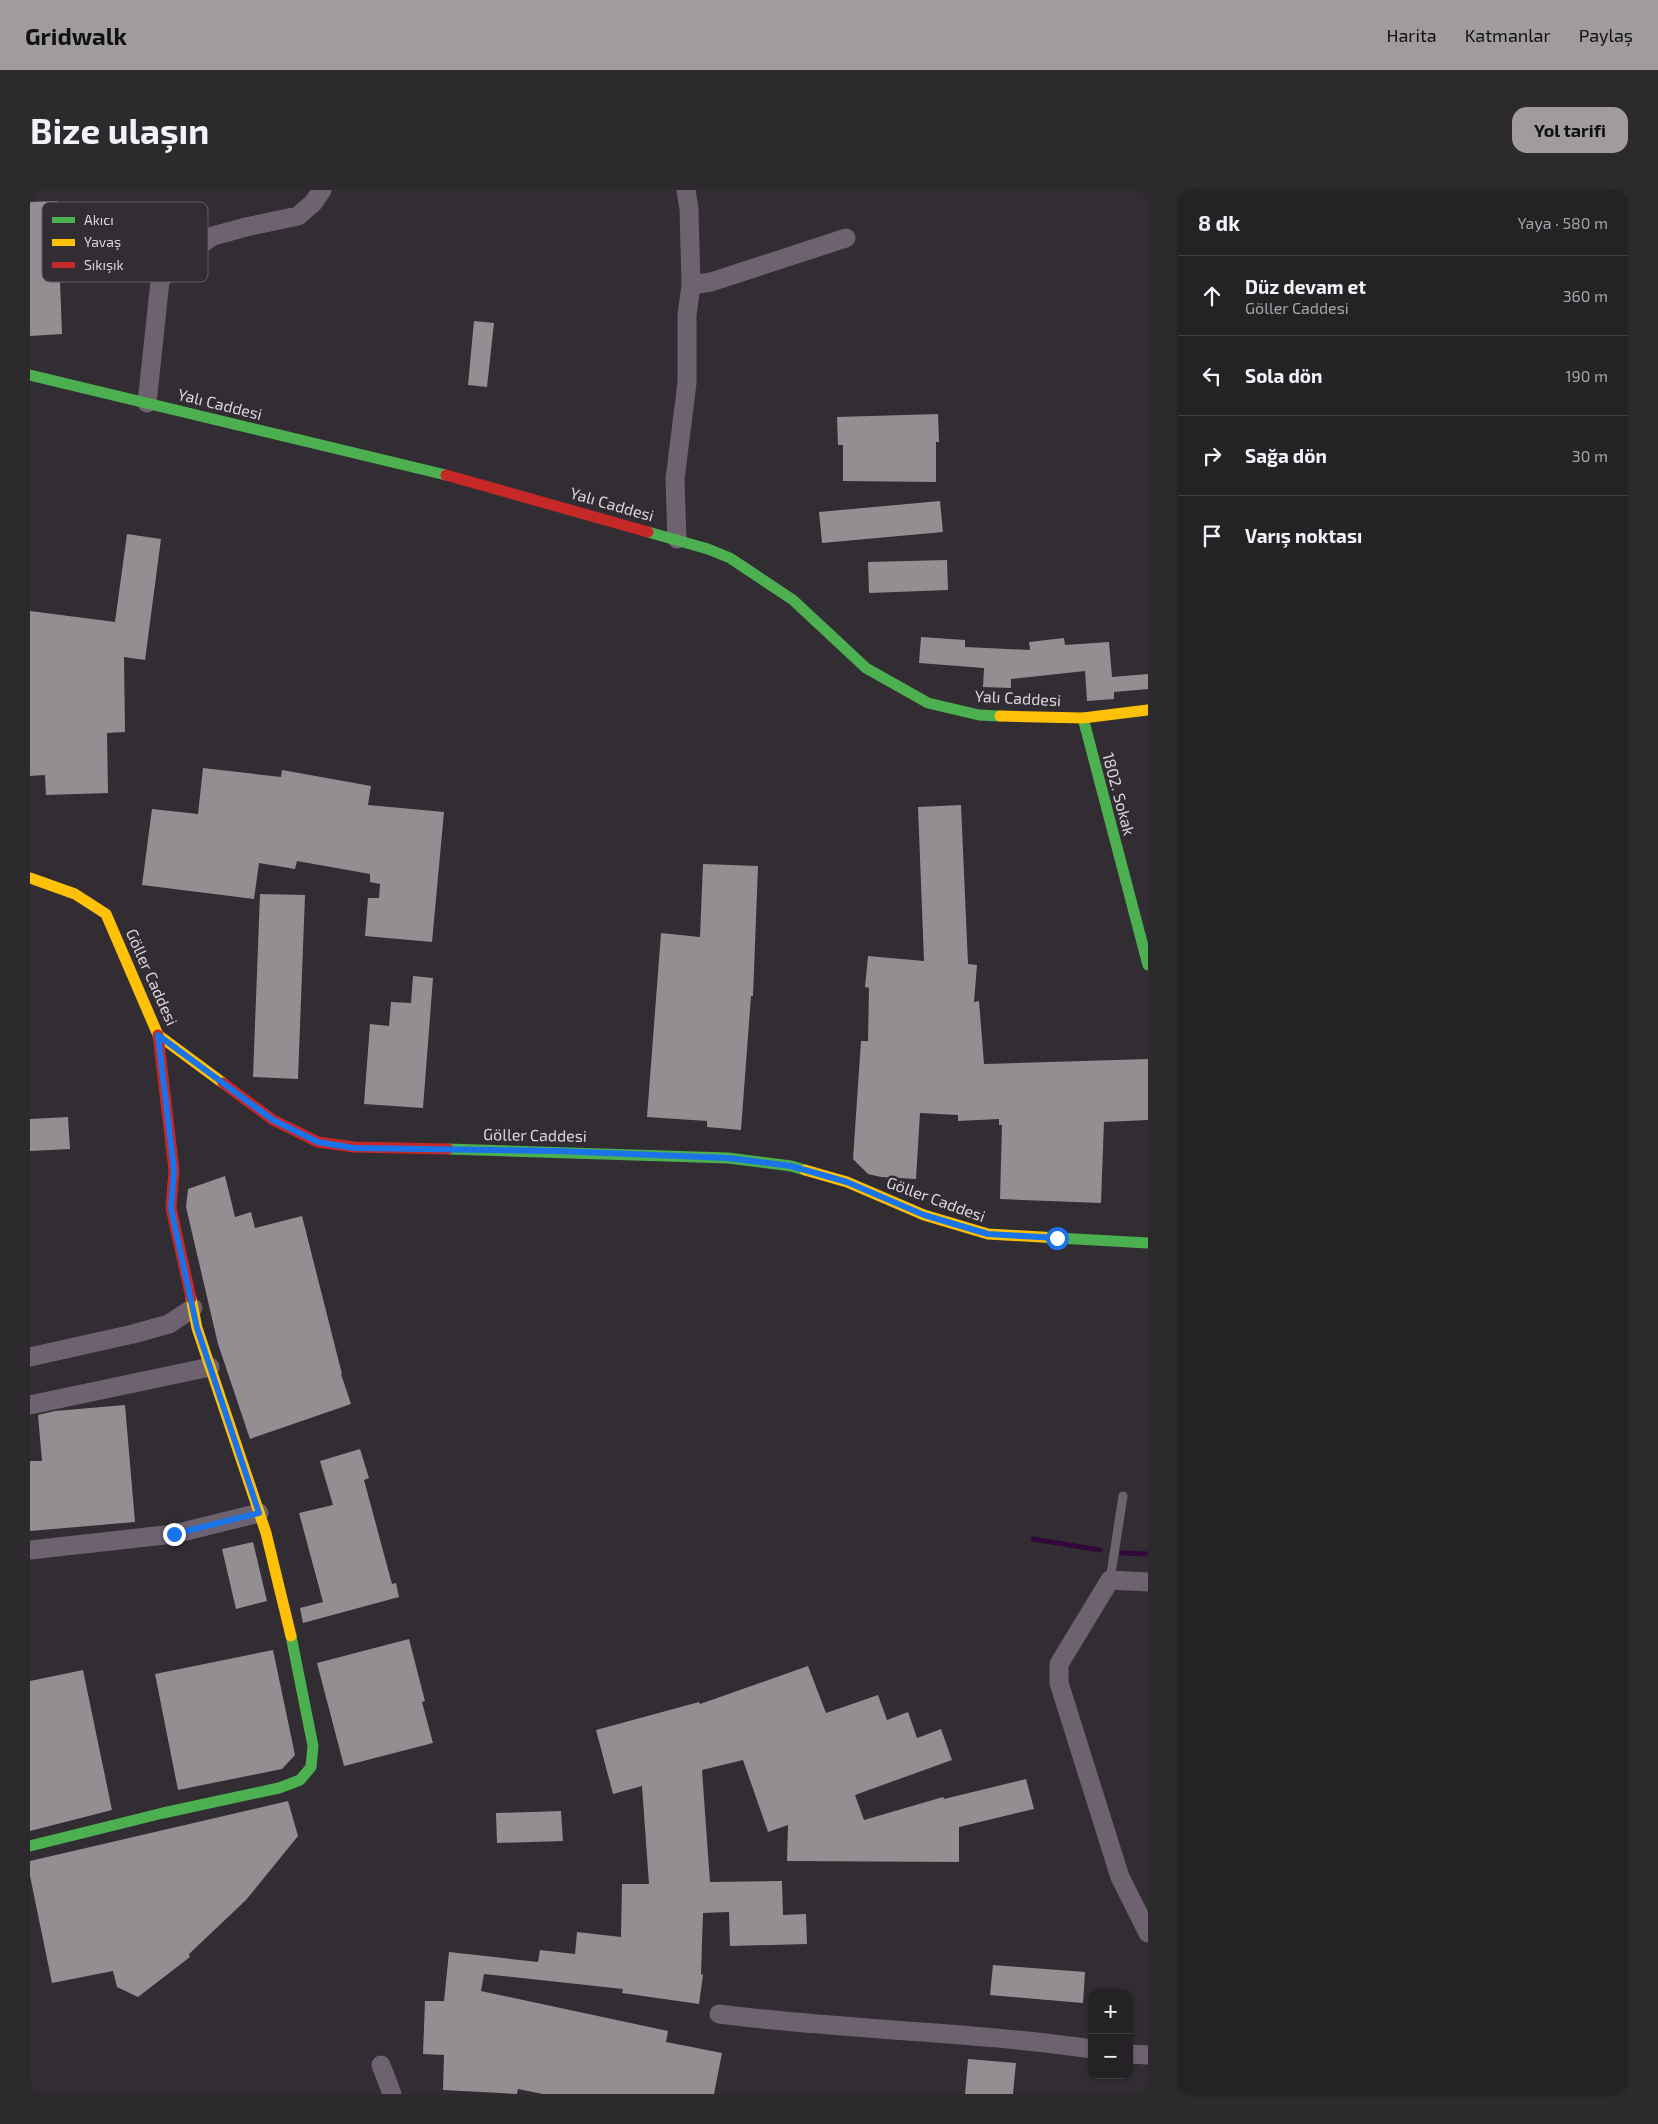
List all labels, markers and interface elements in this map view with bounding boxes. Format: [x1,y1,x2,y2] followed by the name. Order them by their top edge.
[25,21,127,50] text: Gridwalk
[1386,24,1437,46] text: Harita
[1465,24,1551,46] text: Katmanlar
[1579,24,1633,46] text: Paylaş
[1512,107,1628,153] button: Yol tarifi
[30,109,209,151] text: Bize ulaşın
[42,202,208,282] legend
[1198,210,1240,235] text: 8 dk
[84,211,114,228] text: Akıcı
[1517,213,1608,232] text: Yaya · 580 m
[84,233,121,251] text: Yavaş
[84,256,124,274] text: Sıkışık
[1245,275,1366,298] text: Düz devam et
[1198,282,1226,310] icon: ahead
[1563,286,1608,305] text: 360 m
[1245,298,1349,317] text: Göller Caddesi
[1198,362,1226,390] icon: left
[1245,364,1322,387] text: Sola dön
[1565,366,1608,385] text: 190 m
[176,384,264,423] street label: Yalı Caddesi
[1198,442,1226,470] icon: right
[1245,444,1327,467] text: Sağa dön
[1572,446,1608,465] text: 30 m
[568,483,656,525] street label: Yalı Caddesi
[1198,522,1226,550] icon: arrive
[1245,524,1362,547] text: Varış noktası
[974,686,1062,709] street label: Yalı Caddesi
[1099,750,1140,837] street label: 1802. Sokak
[123,926,182,1028] street label: Göller Caddesi
[483,1124,587,1145] street label: Göller Caddesi
[884,1172,988,1225] street label: Göller Caddesi
[1046,1227,1069,1250] route start
[163,1523,186,1546] route end
[1088,1989,1133,2079] map controls
[1088,1989,1133,2034] button: +
[1088,2034,1133,2079] button: −

